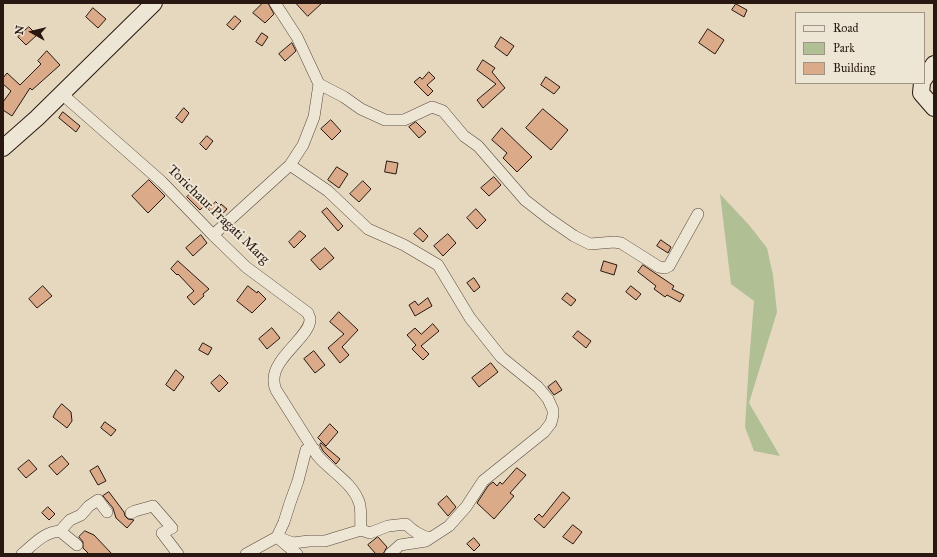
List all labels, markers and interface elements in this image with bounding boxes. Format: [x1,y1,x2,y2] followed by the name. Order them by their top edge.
[12,12,52,52] north arrow
[795,12,925,84] legend
[833,21,859,35] text: Road
[13,25,27,36] text: N
[833,41,855,55] text: Park
[833,61,875,75] text: Building
[163,162,273,268] street label: Torichaur Pragati Marg

